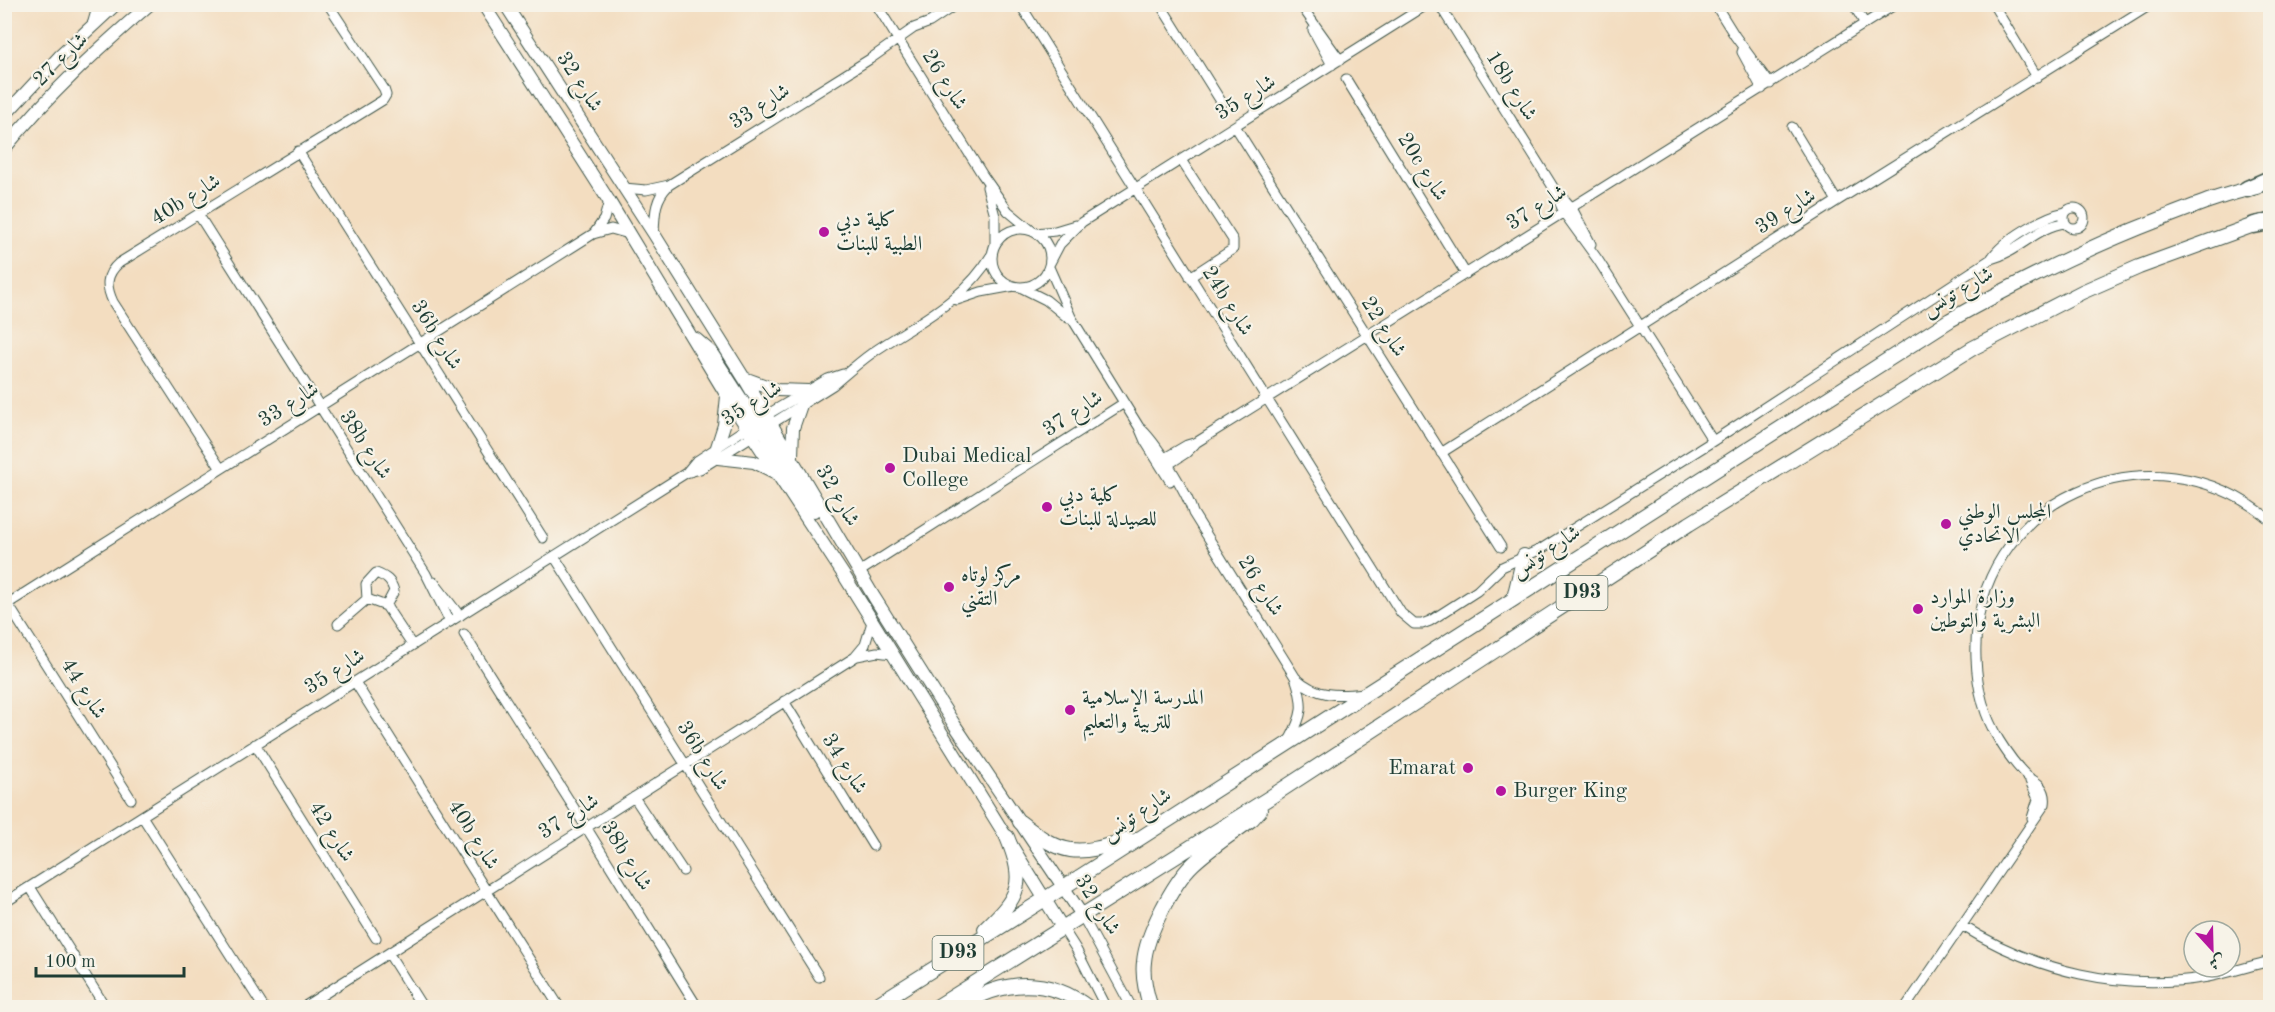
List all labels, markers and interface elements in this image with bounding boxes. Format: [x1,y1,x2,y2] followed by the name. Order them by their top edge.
[30,29,96,95] street label: شارع 27
[912,46,971,117] street label: شارع 26
[547,48,606,119] street label: شارع 32
[1476,48,1540,128] street label: 18b شارع
[1212,71,1283,130] street label: شارع 35
[726,80,797,139] street label: شارع 33
[1388,129,1451,208] street label: 20c شارع
[148,171,228,235] street label: 40b شارع
[1503,181,1574,240] street label: شارع 37
[1752,185,1823,244] street label: شارع 39
[836,209,922,256] place label: كلية دبي الطبية للبنات
[817,225,831,239] marker: كلية دبي الطبية للبنات
[1192,263,1256,343] street label: 24b شارع
[1919,263,2000,326] street label: شارع تونس
[1351,293,1410,364] street label: شارع 22
[401,297,465,377] street label: 36b شارع
[718,377,789,436] street label: شارع 35
[255,378,326,437] street label: شارع 33
[1039,387,1110,446] street label: شارع 37
[330,407,395,486] street label: 38b شارع
[902,446,1032,491] place label: Dubai Medical College
[883,461,897,475] marker: Dubai Medical College
[806,462,863,533] street label: شارع 32
[1059,484,1157,531] place label: كلية دبي للصيدلة للبنات
[1040,500,1054,514] marker: كلية دبي للصيدلة للبنات
[1958,502,2051,551] place label: المجلس الوطني الاتحادي
[1939,517,1953,531] marker: المجلس الوطني الاتحادي
[1507,522,1588,587] street label: شارع تونس
[1228,552,1287,623] street label: شارع 26
[961,563,1021,618] place label: مركز لوتاه التقني
[1556,576,1608,610] road number: D93
[942,580,956,594] marker: مركز لوتاه التقني
[1930,587,2040,634] place label: وزارة الموارد البشرية والتوطين
[1911,602,1925,616] marker: وزارة الموارد البشرية والتوطين
[301,645,372,704] street label: شارع 35
[51,655,110,726] street label: شارع 44
[1082,688,1204,742] place label: المدرسة الإسلامية للتربية والتعليم
[1063,703,1077,717] marker: المدرسة الإسلامية للتربية والتعليم
[667,718,731,798] street label: 36b شارع
[812,730,871,801] street label: شارع 34
[1388,758,1456,779] place label: Emarat
[1461,761,1475,775] marker: Emarat
[1513,781,1628,802] place label: Burger King
[1494,784,1508,798] marker: Burger King
[1098,785,1179,850] street label: شارع تونس
[535,790,606,849] street label: شارع 37
[438,797,502,877] street label: 40b شارع
[299,798,358,869] street label: شارع 42
[591,818,655,898] street label: 38b شارع
[1065,871,1124,942] street label: شارع 32
[2182,919,2242,979] north arrow
[932,936,984,970] road number: D93
[36,940,184,978] scale bar
[2207,951,2227,971] text: ش
[45,953,96,971] text: 100 m

